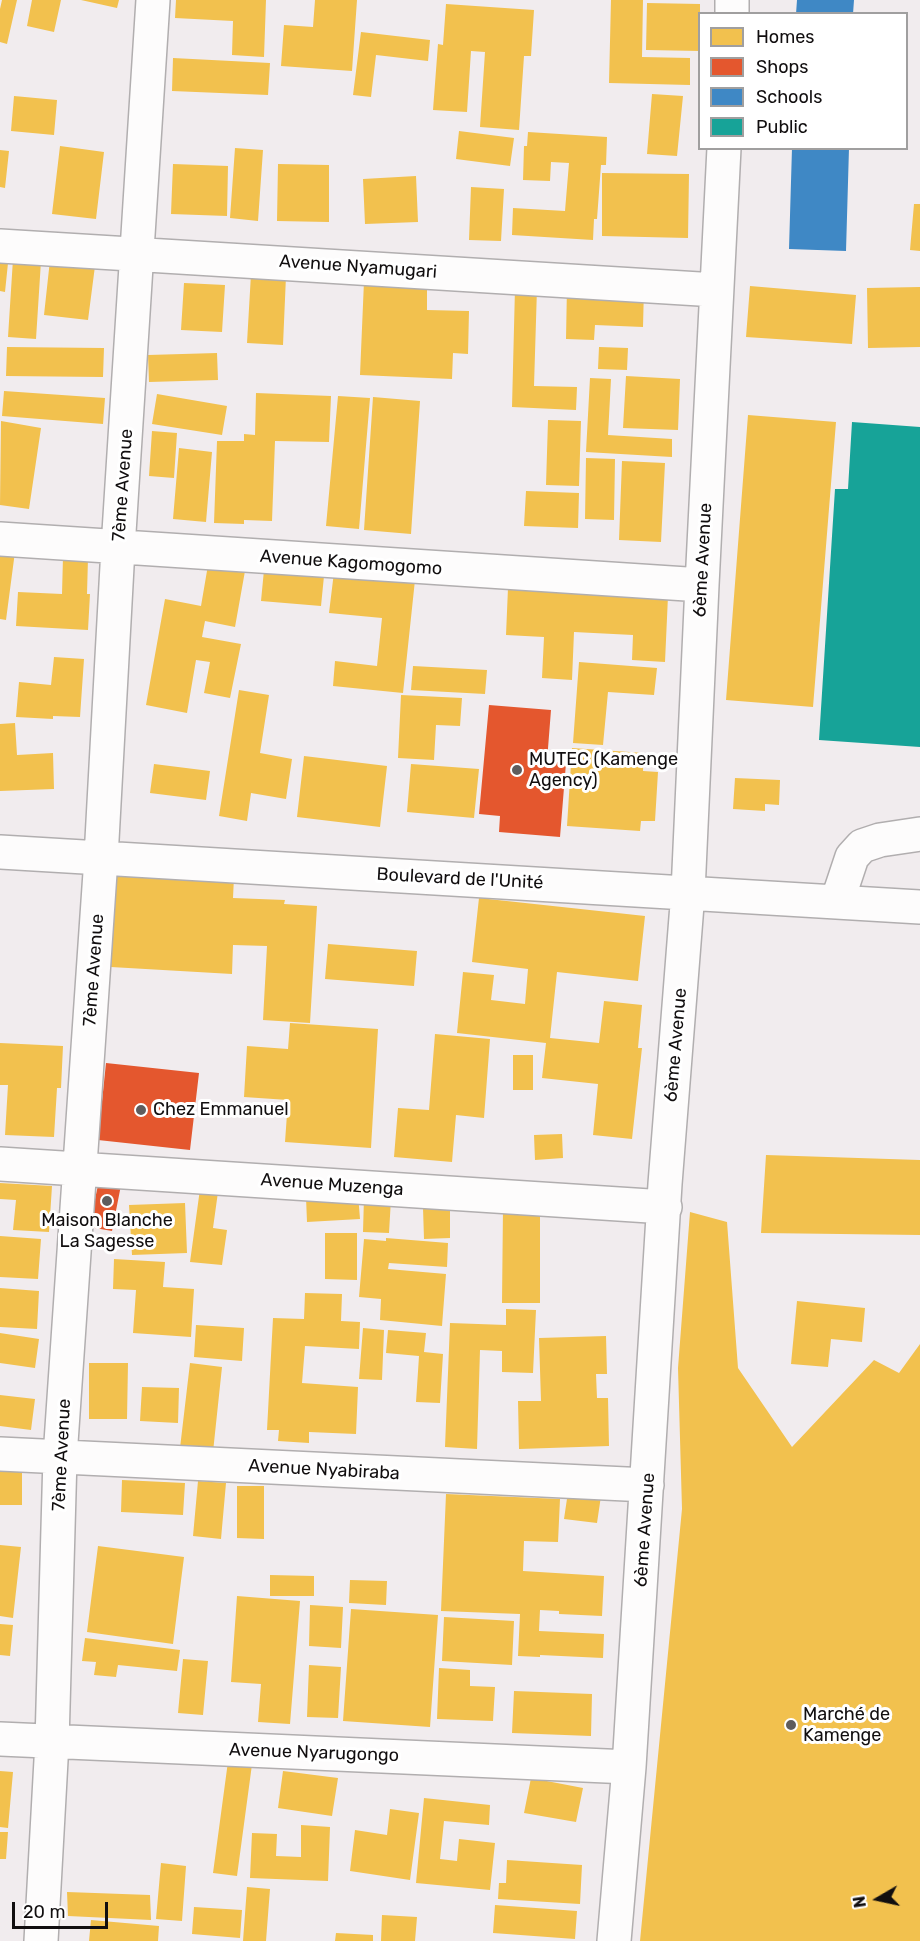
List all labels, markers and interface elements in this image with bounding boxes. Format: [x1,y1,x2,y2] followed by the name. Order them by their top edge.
[698,12,908,150] legend
[756,26,814,48] text: Homes
[756,56,808,78] text: Shops
[756,86,822,108] text: Schools
[756,116,808,138] text: Public
[278,251,438,283] street label: Avenue Nyamugari
[108,428,138,542] street label: 7ème Avenue
[689,502,717,618] street label: 6ème Avenue
[259,546,443,580] street label: Avenue Kagomogomo
[529,749,678,792] place label: MUTEC (Kamenge Agency)
[510,763,524,777] marker: MUTEC (Kamenge Agency)
[376,864,544,894] street label: Boulevard de l'Unité
[79,913,109,1027] street label: 7ème Avenue
[660,987,692,1103] street label: 6ème Avenue
[153,1099,289,1121] place label: Chez Emmanuel
[134,1103,148,1117] marker: Chez Emmanuel
[260,1169,404,1201] street label: Avenue Muzenga
[100,1194,114,1208] marker: Maison Blanche La Sagesse
[41,1210,173,1252] place label: Maison Blanche La Sagesse
[48,1398,76,1512] street label: 7ème Avenue
[248,1455,400,1485] street label: Avenue Nyabiraba
[630,1472,660,1588] street label: 6ème Avenue
[803,1704,890,1746] place label: Marché de Kamenge
[784,1718,798,1732] marker: Marché de Kamenge
[229,1739,399,1767] street label: Avenue Nyarugongo
[848,1869,908,1929] north arrow
[15,1890,111,1928] scale bar
[849,1895,870,1909] text: N
[23,1901,65,1923] text: 20 m

